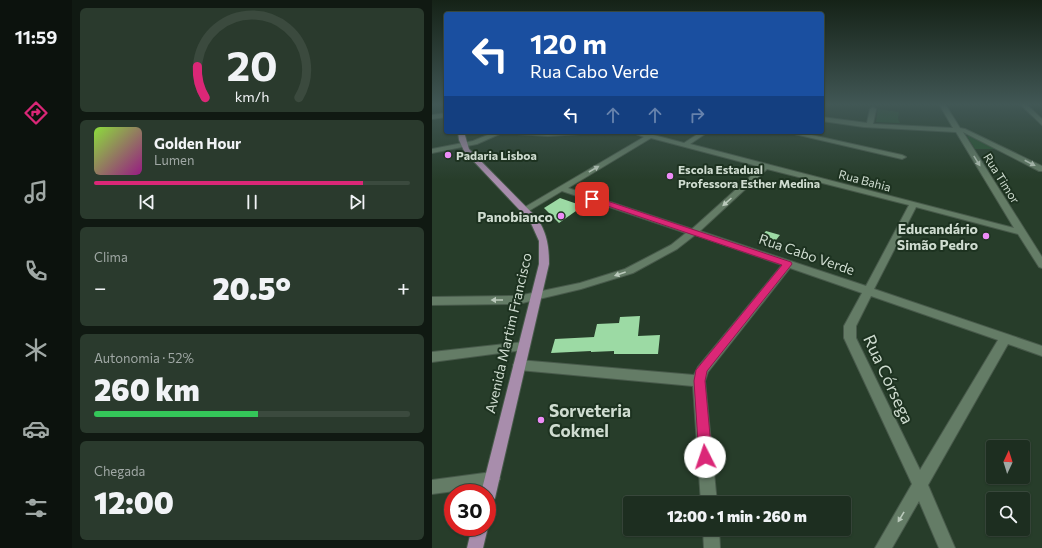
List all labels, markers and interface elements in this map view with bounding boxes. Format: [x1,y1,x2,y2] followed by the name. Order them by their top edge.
[15,26,57,48] text: 11:59
[530,26,607,60] text: 120 m
[464,28,516,80] icon: left
[226,39,278,90] text: 20
[530,60,659,82] text: Rua Cabo Verde
[235,87,269,105] text: km/h
[22,99,50,127] icon: directions
[560,104,582,126] icon: left
[602,104,624,126] icon: ahead
[644,104,666,126] icon: ahead
[686,104,708,126] icon: right
[154,134,241,152] text: Golden Hour
[456,148,537,162] place label: Padaria Lisboa
[443,150,453,160] marker: Padaria Lisboa
[981,150,1023,206] street label: Rua Timor
[154,152,194,168] text: Lumen
[974,155,981,167] one-way arrow
[1025,160,1036,167] one-way arrow
[678,162,820,190] place label: Escola Estadual Professora Esther Medina
[588,165,600,172] one-way arrow
[837,166,893,194] street label: Rua Bahia
[665,171,675,181] marker: Escola Estadual Professora Esther Medina
[22,178,50,206] icon: music
[575,182,609,216] pin
[581,188,603,210] icon: arrive
[136,191,158,213] icon: previous
[241,191,263,213] icon: pause
[346,191,368,213] icon: next
[722,197,732,207] one-way arrow
[477,208,553,225] place label: Panobianco
[556,211,566,221] marker: Panobianco
[897,220,978,253] place label: Educandário Simão Pedro
[757,230,857,278] street label: Rua Cabo Verde
[981,231,991,241] marker: Educandário Simão Pedro
[94,249,128,265] text: Clima
[481,251,535,415] street label: Avenida Martim Francisco
[22,257,50,285] icon: phone
[212,269,291,306] text: 20.5°
[614,271,626,277] one-way arrow
[94,274,107,301] text: −
[397,274,410,301] text: +
[490,297,503,303] one-way arrow
[859,331,919,427] street label: Rua Córsega
[22,336,50,364] icon: climate
[94,350,194,366] text: Autonomia · 52%
[94,370,200,407] text: 260 km
[549,400,631,441] place label: Sorveteria Cokmel
[22,415,50,443] icon: car
[536,415,546,425] marker: Sorveteria Cokmel
[684,436,726,478] position arrow
[986,440,1030,484] north arrow
[986,440,1030,536] map controls
[94,463,145,479] text: Chegada
[94,483,174,520] text: 12:00
[444,484,496,536] speed limit sign: 30
[986,492,1030,536] button: search
[22,494,50,522] icon: filters
[667,507,807,525] text: 12:00 · 1 min · 260 m
[898,511,905,523] one-way arrow

